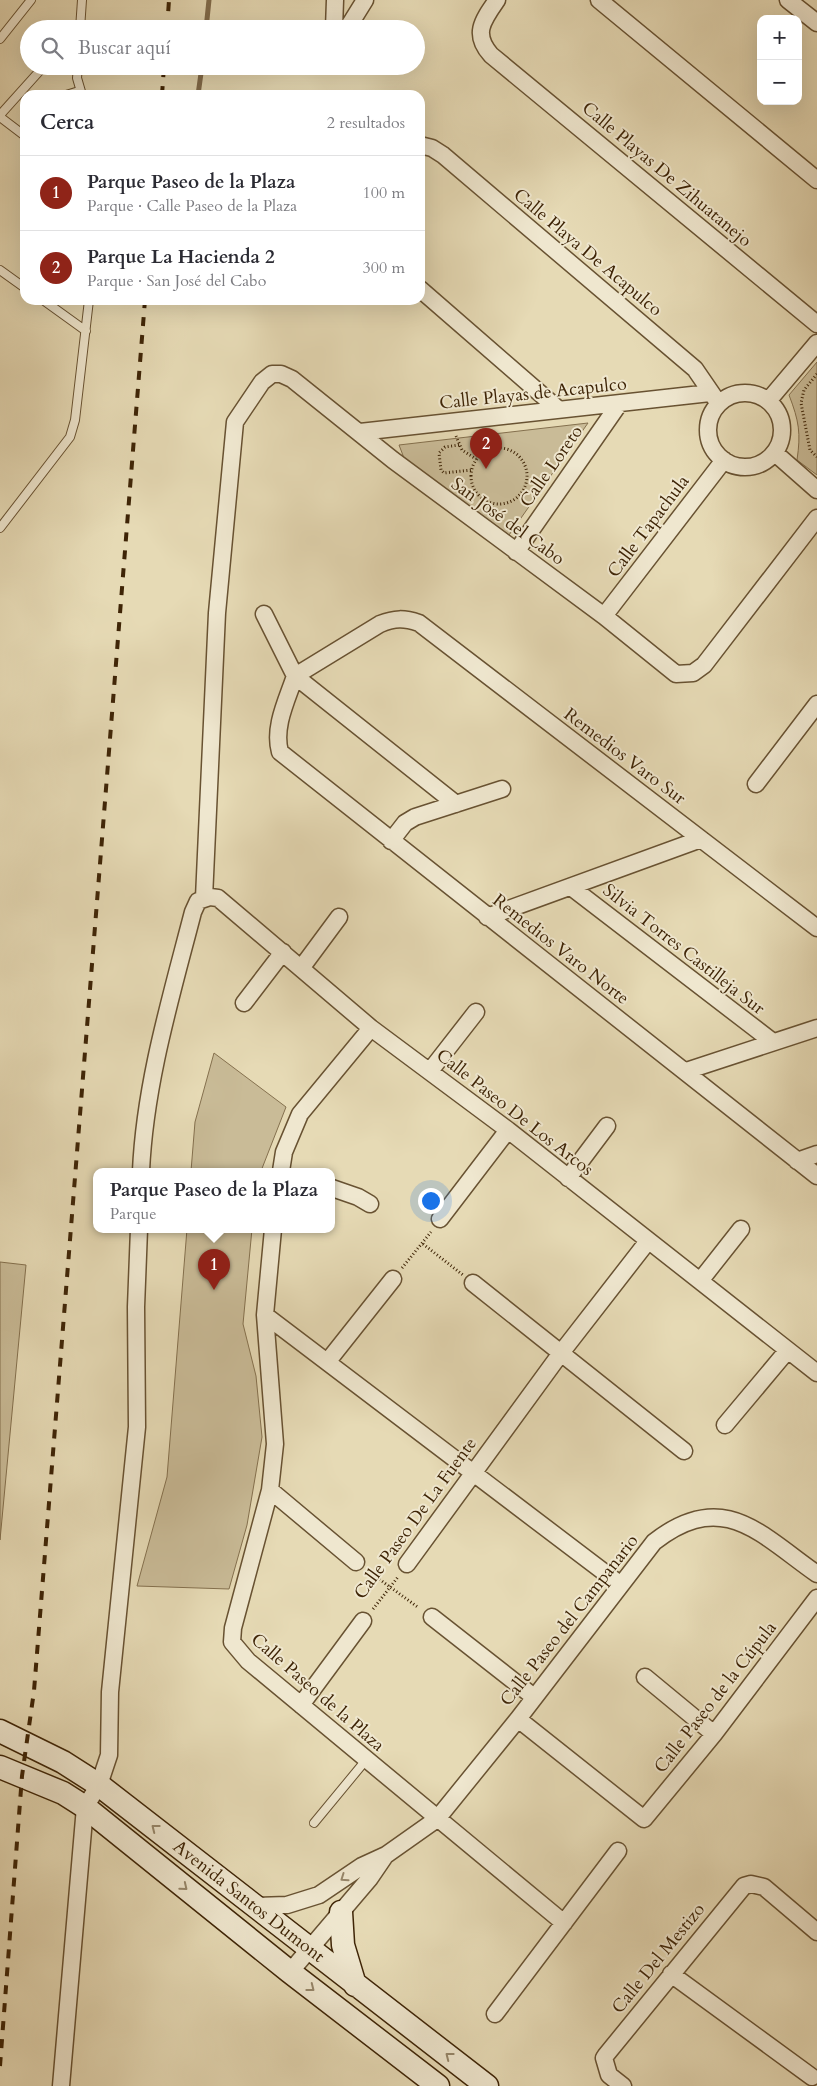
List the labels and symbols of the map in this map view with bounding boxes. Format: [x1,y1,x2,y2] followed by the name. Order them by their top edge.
[576,96,757,253] street label: Calle Playas De Zihuatanejo
[508,183,668,322] street label: Calle Playa De Acapulco
[438,371,628,416] street label: Calle Playas de Acapulco
[514,420,589,512] street label: Calle Loreto
[470,428,502,469] pin: 2
[602,470,695,583] street label: Calle Tapachula
[446,472,570,571] street label: San José del Cabo
[559,702,691,811] street label: Remedios Varo Sur
[597,878,770,1021] street label: Silvia Torres Castilleja Sur
[487,888,634,1011] street label: Remedios Varo Norte
[431,1043,599,1182] street label: Calle Paseo De Los Arcos
[418,1188,444,1214] your location
[198,1249,230,1290] pin: 1
[348,1432,483,1604] street label: Calle Paseo De La Fuente
[494,1529,645,1711] street label: Calle Paseo del Campanario
[648,1616,783,1778] street label: Calle Paseo de la Cúpula
[246,1627,390,1758] street label: Calle Paseo de la Plaza
[151,1824,160,1833] one-way arrow
[168,1834,330,1969] street label: Avenida Santos Dumont
[340,1872,349,1882] one-way arrow
[179,1881,188,1890] one-way arrow
[606,1898,711,2019] street label: Calle Del Mestizo
[305,1983,314,1991] one-way arrow
[446,2054,455,2062] one-way arrow

